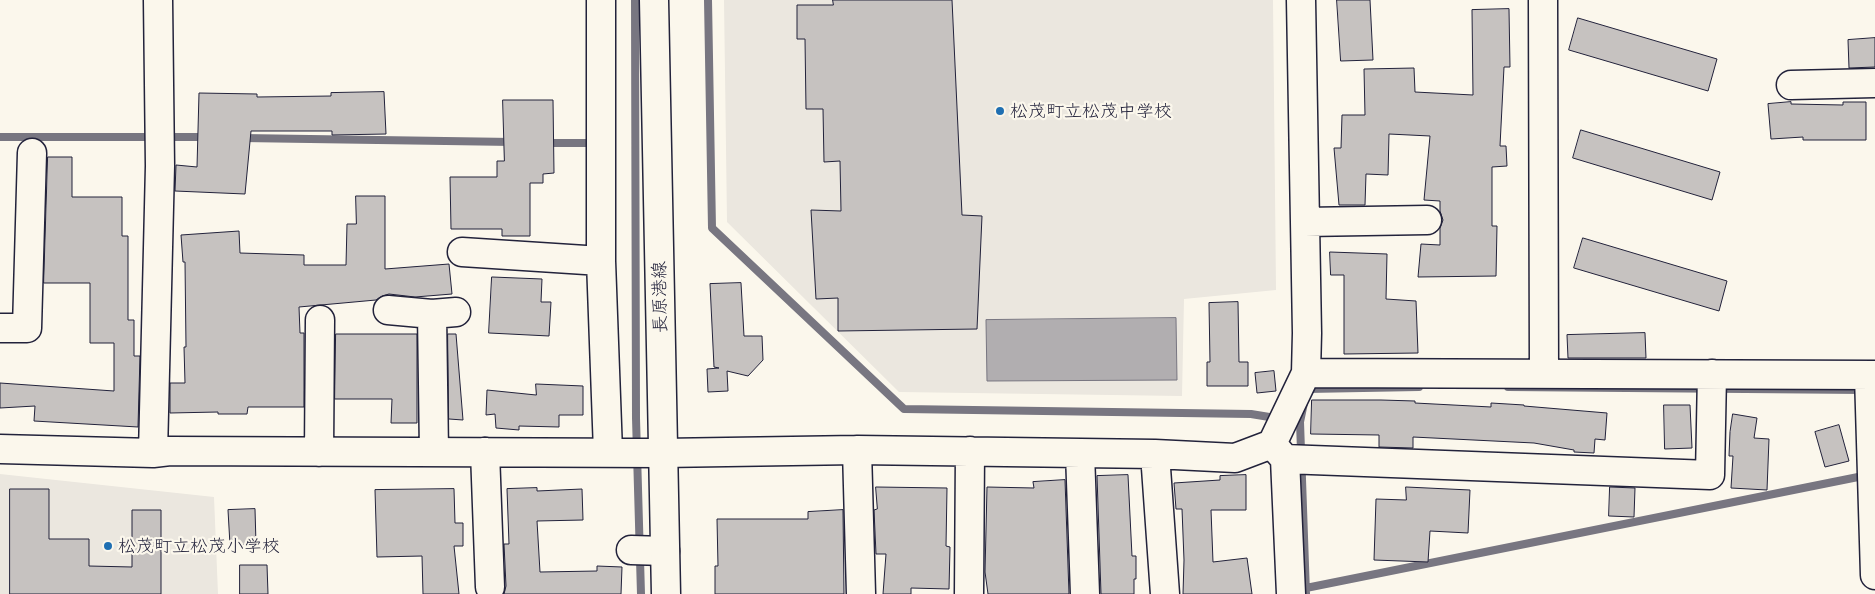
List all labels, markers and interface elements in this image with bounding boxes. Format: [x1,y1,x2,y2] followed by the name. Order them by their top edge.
[1010,100,1172,122] place label: 松茂町立松茂中学校
[994,105,1006,117] marker: 松茂町立松茂中学校
[649,261,671,333] street label: 長原港線
[118,535,280,557] place label: 松茂町立松茂小学校
[102,540,114,552] marker: 松茂町立松茂小学校

